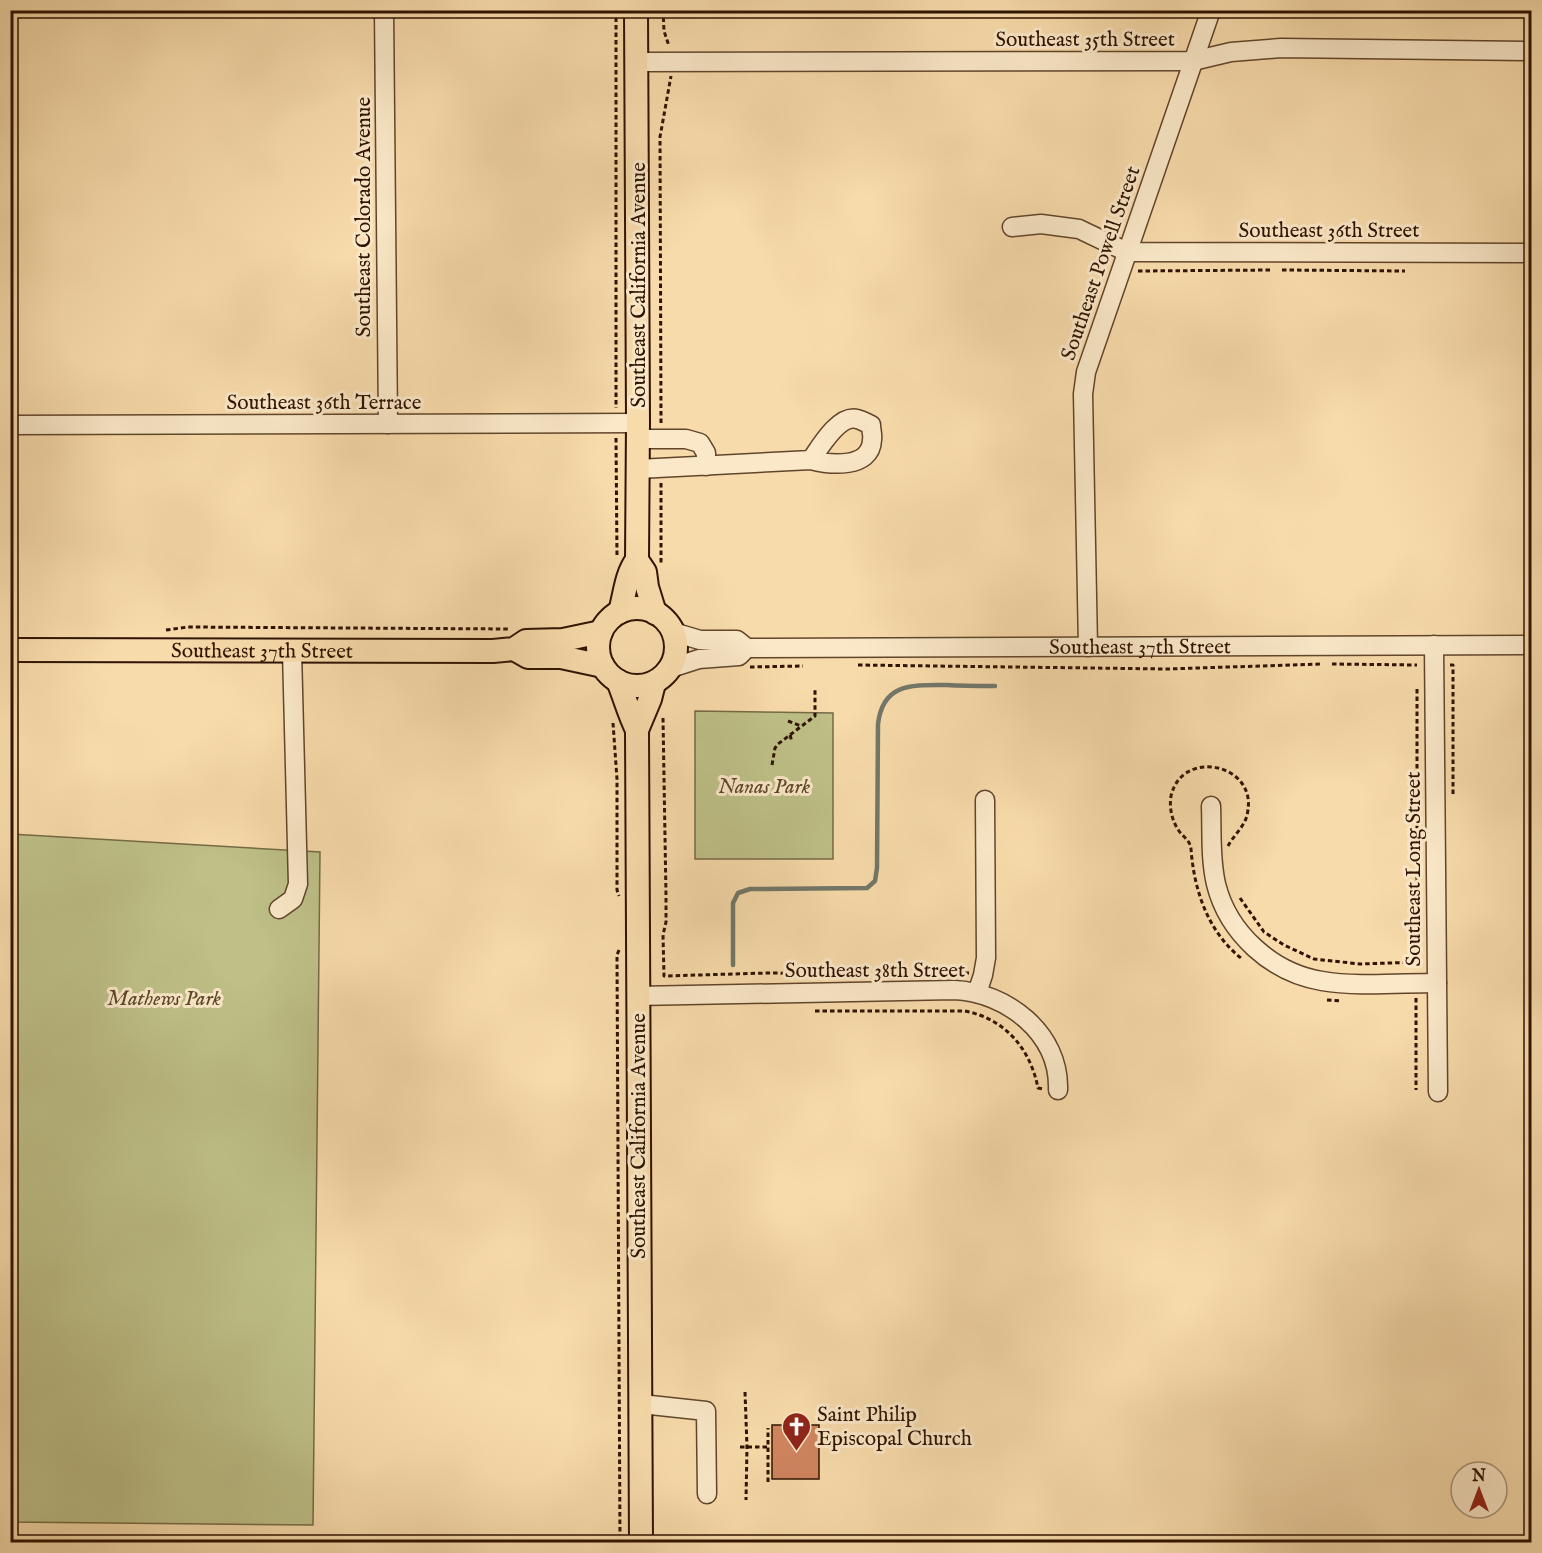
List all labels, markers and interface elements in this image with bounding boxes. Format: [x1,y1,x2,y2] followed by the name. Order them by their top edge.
[995,27,1175,54] street label: Southeast 35th Street
[351,96,378,337] street label: Southeast Colorado Avenue
[626,162,653,408] street label: Southeast California Avenue
[1056,163,1147,364] street label: Southeast Powell Street
[1239,218,1419,245] street label: Southeast 36th Street
[226,390,422,417] street label: Southeast 36th Terrace
[1049,634,1231,662] street label: Southeast 37th Street
[171,638,353,666] street label: Southeast 37th Street
[1401,772,1428,966] street label: Southeast Long Street
[718,774,811,801] park label: Nanas Park
[785,958,965,985] street label: Southeast 38th Street
[107,986,222,1013] park label: Mathews Park
[626,1013,653,1259] street label: Southeast California Avenue
[817,1402,972,1453] place label: Saint Philip Episcopal Church
[780,1410,812,1452] church icon: Saint Philip Episcopal Church
[1449,1460,1509,1520] north arrow
[1471,1467,1486,1487] text: N

